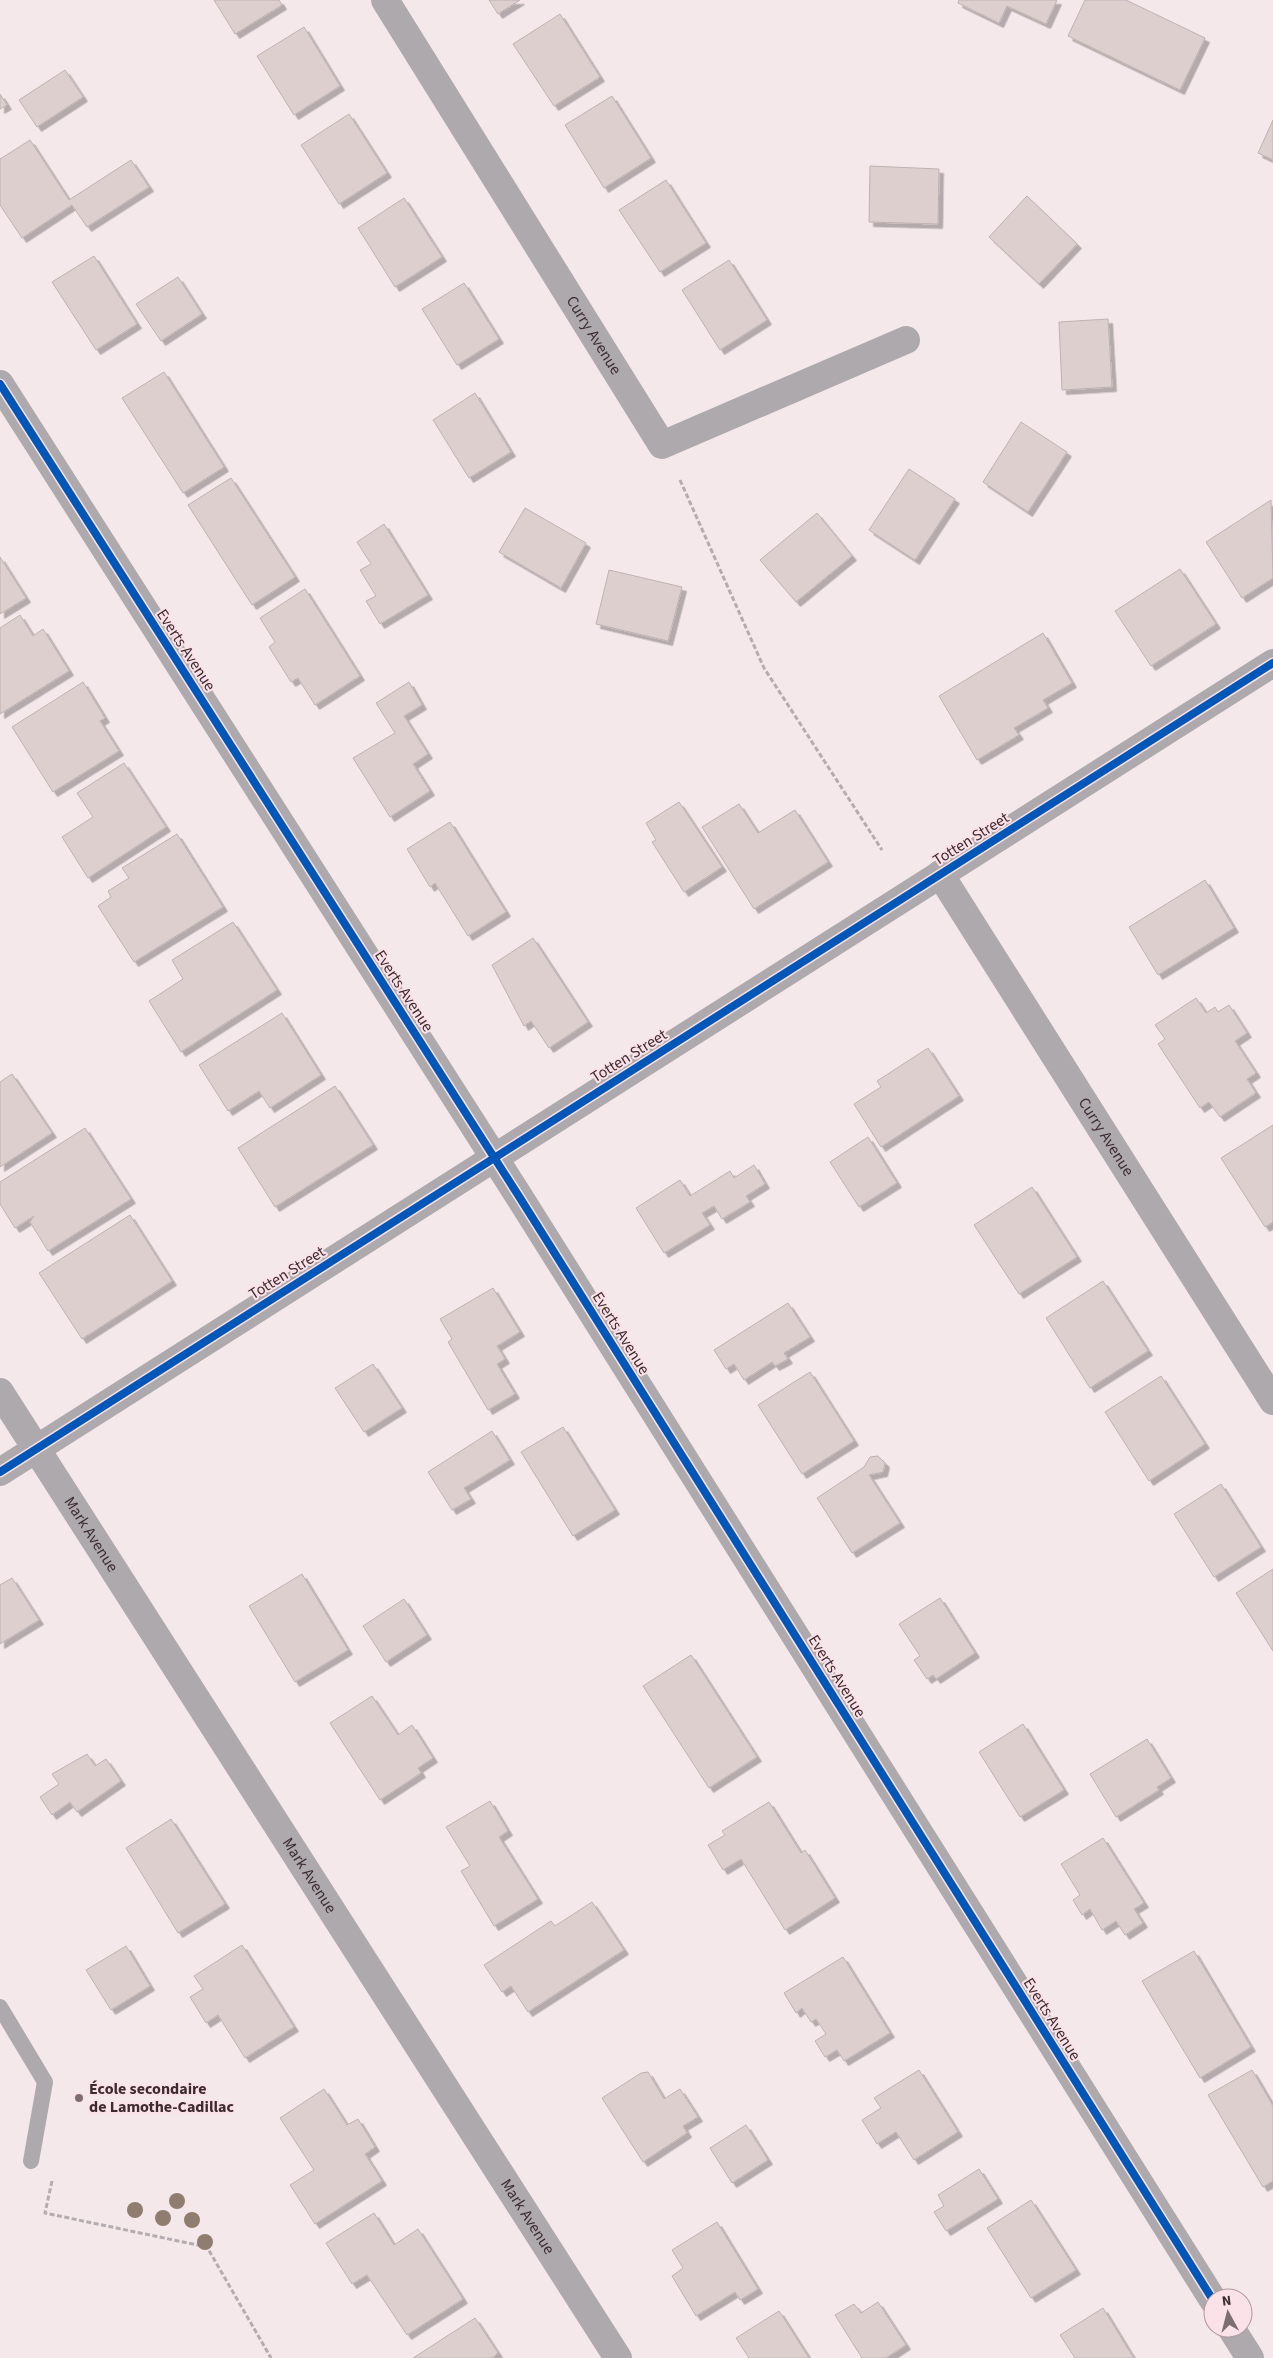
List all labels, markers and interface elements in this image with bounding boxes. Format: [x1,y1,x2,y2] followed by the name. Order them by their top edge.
[561,292,627,379] street label: Curry Avenue
[151,605,221,695] street label: Everts Avenue
[929,807,1014,871] street label: Totten Street
[369,946,439,1036] street label: Everts Avenue
[587,1024,672,1088] street label: Totten Street
[1073,1093,1139,1181] street label: Curry Avenue
[245,1241,330,1305] street label: Totten Street
[587,1287,655,1379] street label: Everts Avenue
[59,1492,123,1576] street label: Mark Avenue
[803,1630,871,1722] street label: Everts Avenue
[277,1833,342,1918] street label: Mark Avenue
[1018,1973,1086,2065] street label: Everts Avenue
[89,2078,234,2118] place label: École secondaire de Lamothe-Cadillac
[73,2092,85,2104] marker: École secondaire de Lamothe-Cadillac
[495,2175,560,2259] street label: Mark Avenue
[1203,2288,1253,2338] north arrow
[1221,2291,1232,2312] text: N

